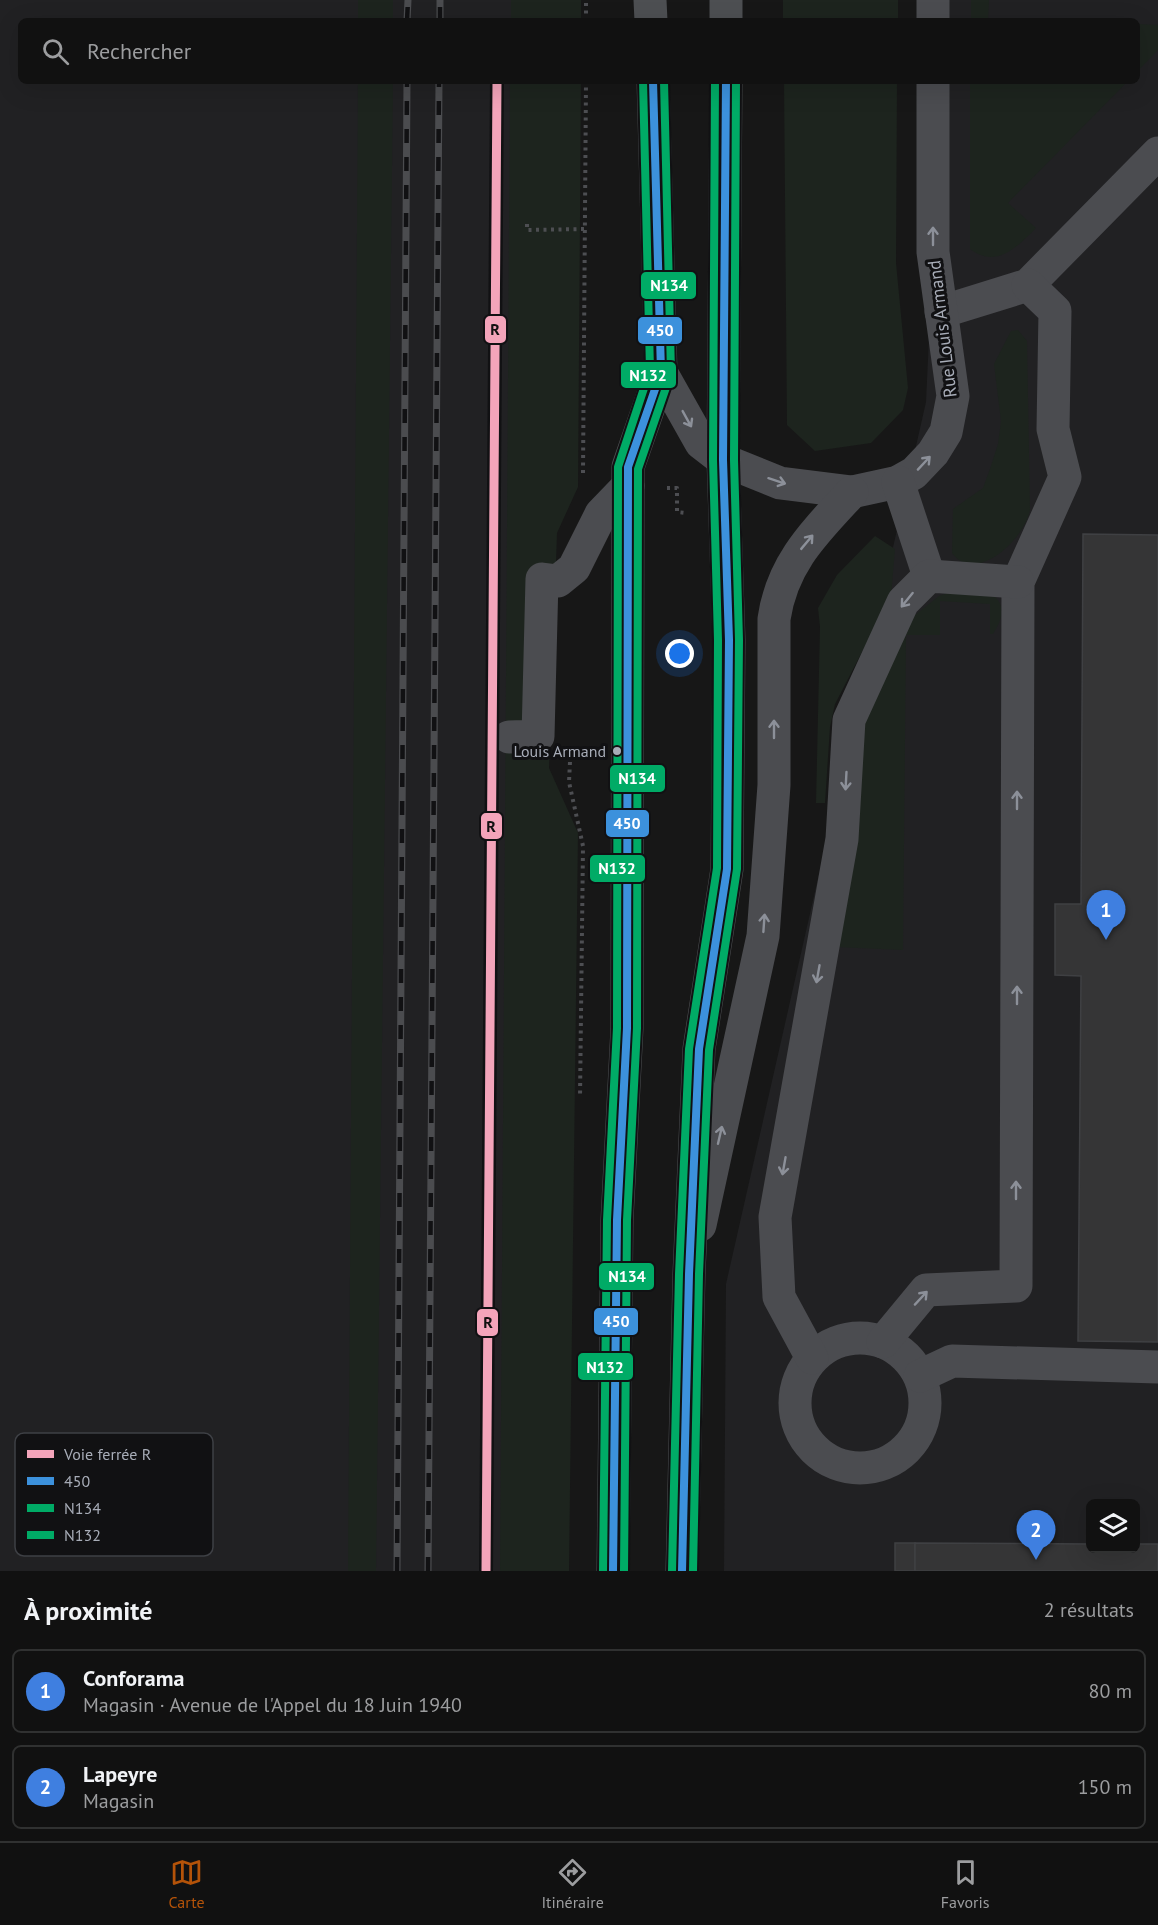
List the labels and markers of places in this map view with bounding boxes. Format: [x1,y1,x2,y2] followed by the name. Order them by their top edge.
[514,741,606,761] place label: Louis Armand
[611,745,623,757] marker: Louis Armand
[1086,890,1126,940] pin: 1
[1016,1510,1056,1560] pin: 2

